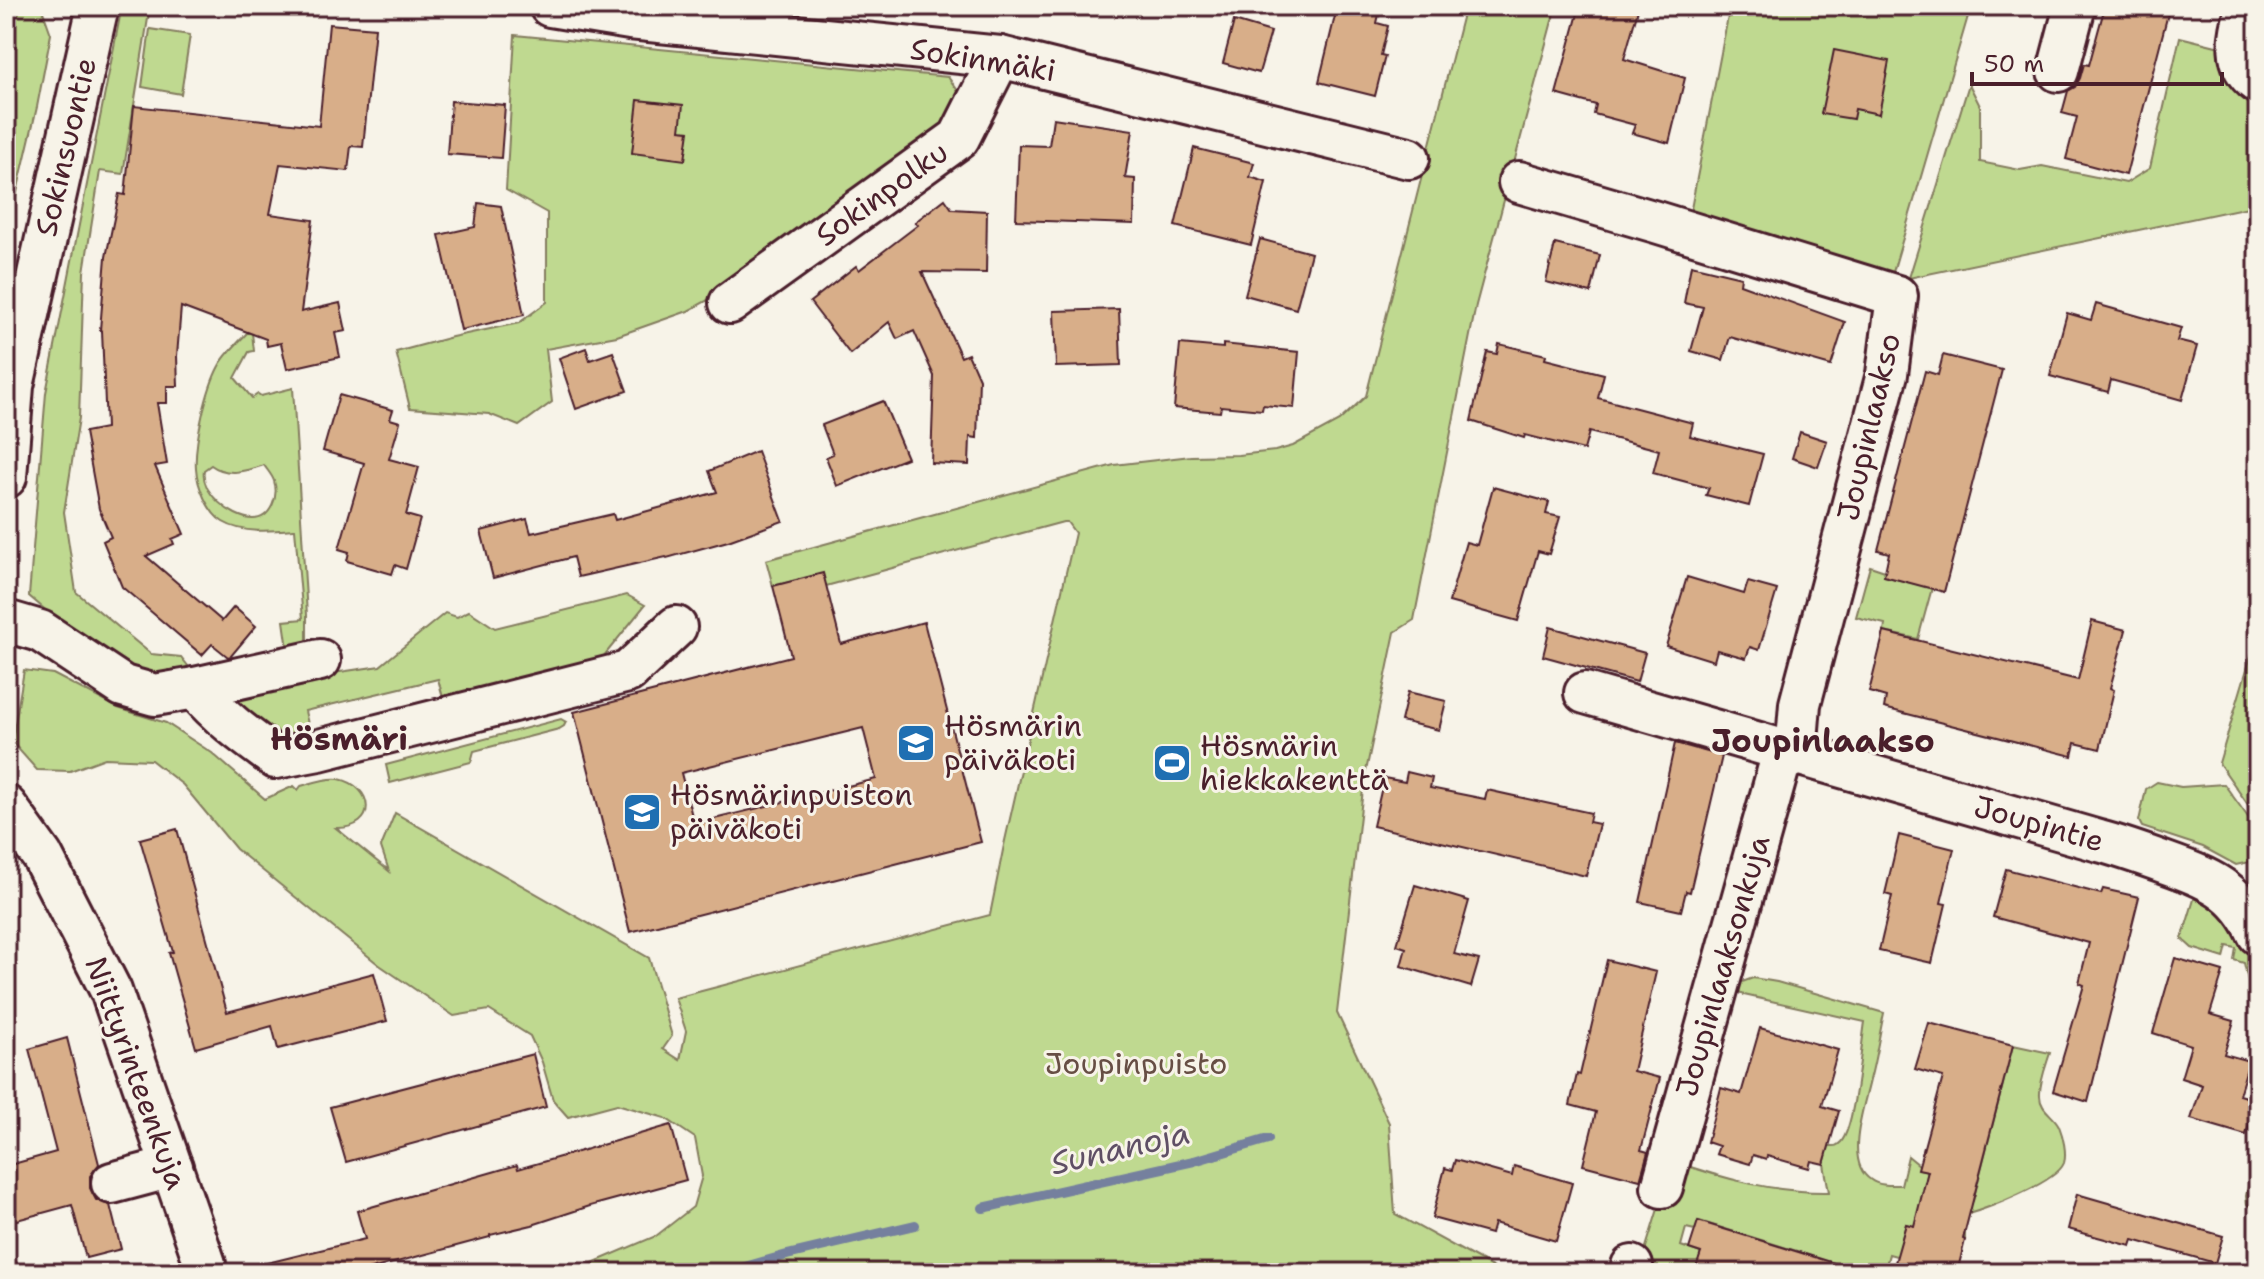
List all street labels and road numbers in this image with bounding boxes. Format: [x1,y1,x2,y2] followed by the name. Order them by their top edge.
[907,28,1059,91] street label: Sokinmäki
[25,54,106,240] street label: Sokinsuontie
[807,131,956,256] street label: Sokinpolku
[1827,329,1910,525] street label: Joupinlaakso
[1969,785,2109,862] street label: Joupintie
[1666,830,1780,1101] street label: Joupinlaaksonkuja
[75,951,198,1195] street label: Niittyrinteenkuja

